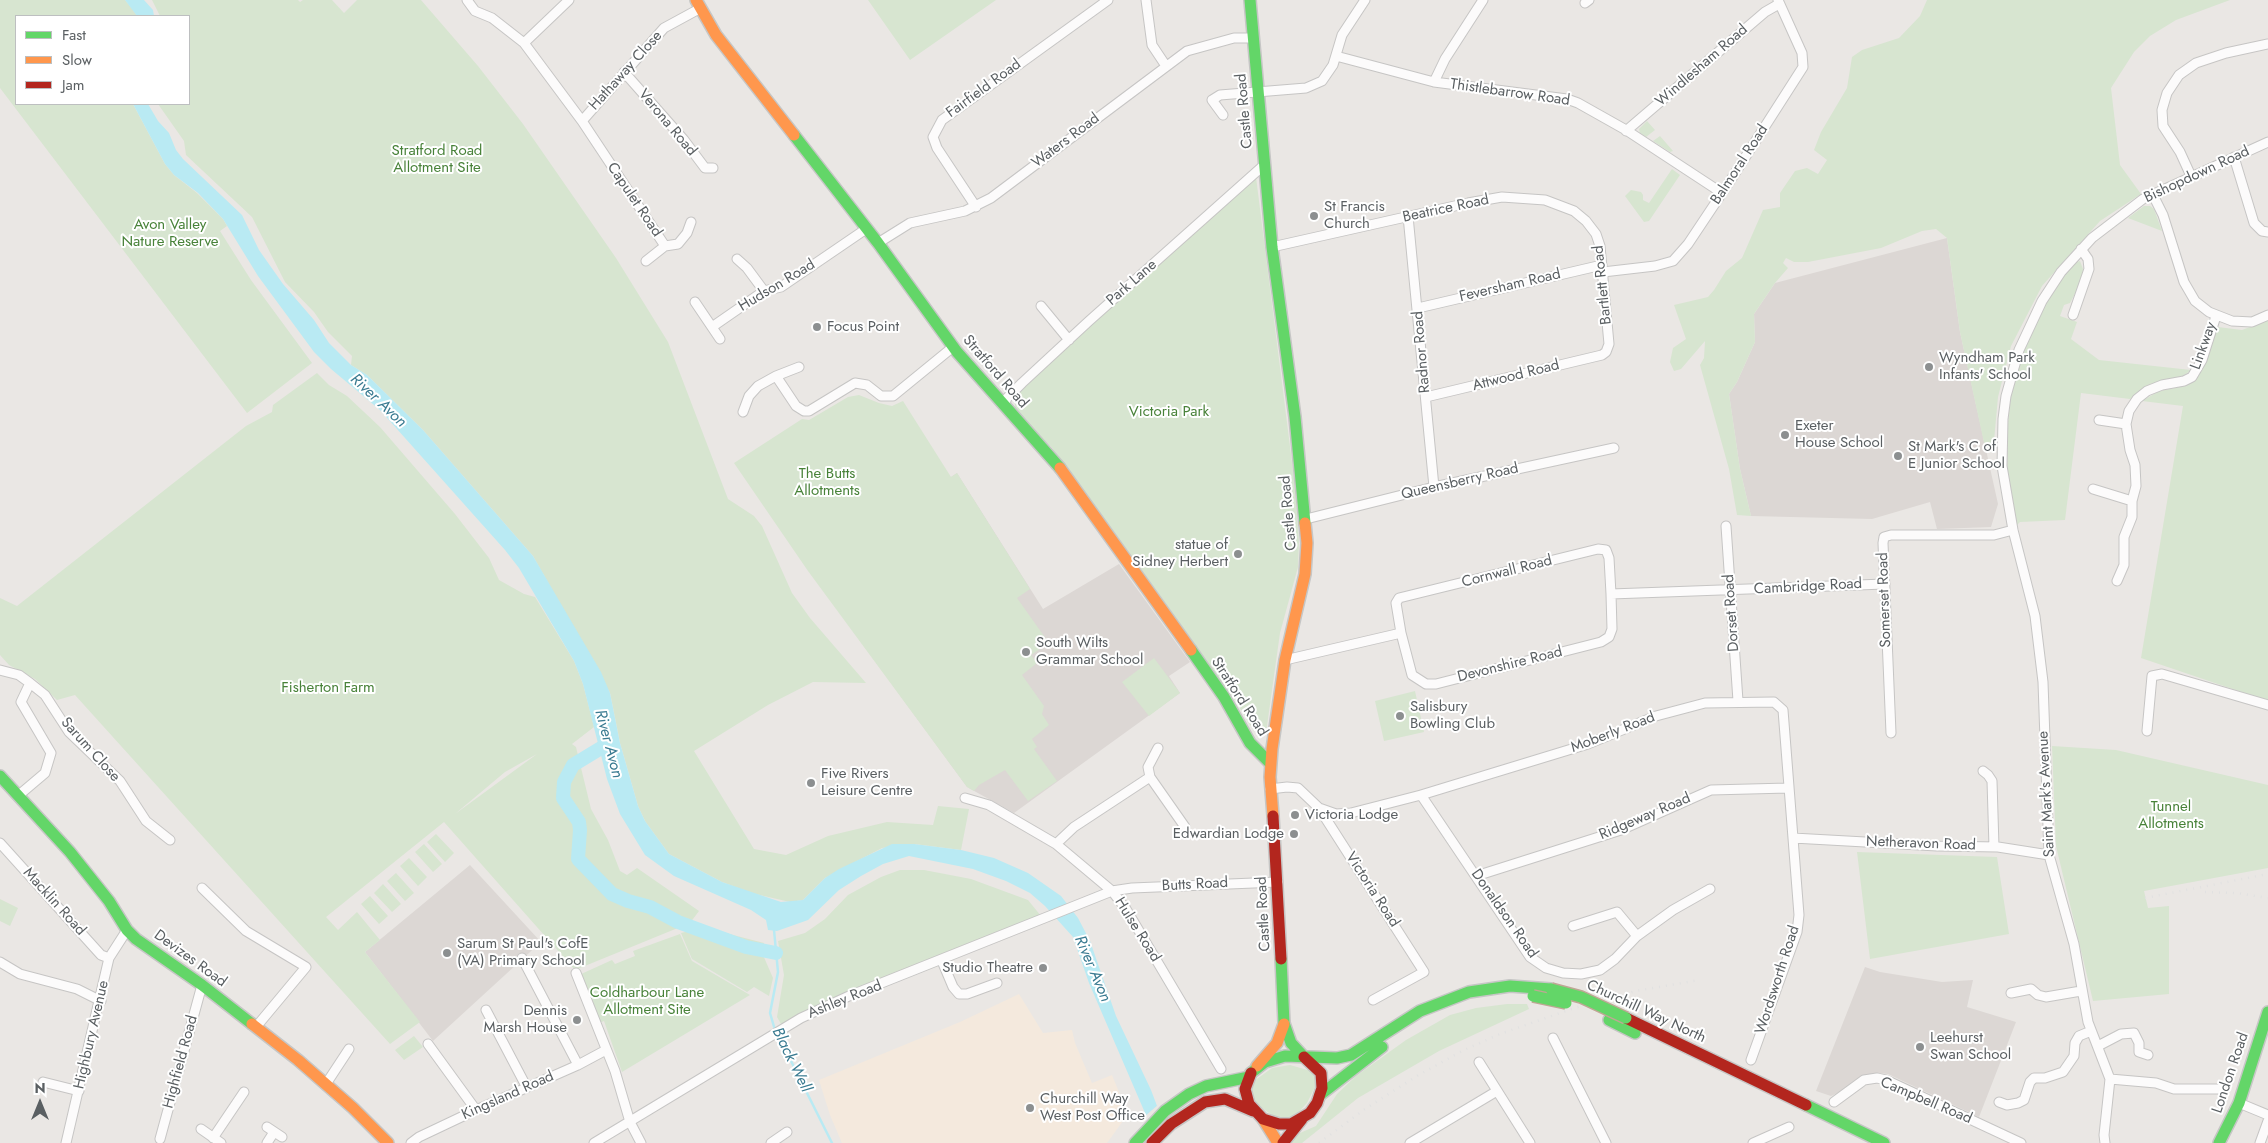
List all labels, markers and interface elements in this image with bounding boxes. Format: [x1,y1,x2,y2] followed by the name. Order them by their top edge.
[15,15,190,105] legend
[1652,21,1752,111] street label: Windlesham Road
[62,24,86,46] text: Fast
[586,28,666,114] street label: Hathaway Close
[62,49,92,71] text: Slow
[943,56,1025,122] street label: Fairfield Road
[1233,73,1257,149] street label: Castle Road
[62,74,85,96] text: Jam
[1449,76,1571,110] street label: Thistlebarrow Road
[634,86,700,160] street label: Verona Road
[1029,110,1103,172] street label: Waters Road
[1708,122,1772,208] street label: Balmoral Road
[392,142,482,177] park label: Stratford Road Allotment Site
[2141,143,2253,207] street label: Bishopdown Road
[603,160,665,240] street label: Capulet Road
[1401,191,1491,227] street label: Beatrice Road
[1324,198,1385,233] place label: St Francis Church
[1308,210,1320,222] marker: St Francis Church
[121,216,219,251] park label: Avon Valley Nature Reserve
[1590,244,1616,326] street label: Bartlett Road
[735,256,819,316] street label: Hudson Road
[1103,256,1161,310] street label: Park Lane
[1458,266,1562,306] street label: Feversham Road
[1409,310,1435,394] street label: Radnor Road
[827,318,899,336] place label: Focus Point
[2187,320,2221,372] street label: Linkway
[811,321,823,333] marker: Focus Point
[958,332,1032,412] street label: Stratford Road
[1939,349,2035,384] place label: Wyndham Park Infants' School
[1471,357,1561,395] street label: Attwood Road
[1923,361,1935,373] marker: Wyndham Park Infants' School
[346,370,410,432] water label: River Avon
[1129,403,1209,421] park label: Victoria Park
[1795,417,1883,452] place label: Exeter House School
[1779,429,1791,441] marker: Exeter House School
[1908,438,2005,473] place label: St Mark's C of E Junior School
[1892,450,1904,462] marker: St Mark's C of E Junior School
[1400,460,1520,504] street label: Queensberry Road
[794,465,860,500] park label: The Butts Allotments
[1277,475,1301,551] street label: Castle Road
[1132,536,1228,571] place label: statue of Sidney Herbert
[1232,548,1244,560] marker: statue of Sidney Herbert
[1460,552,1554,592] street label: Cornwall Road
[1874,552,1896,648] street label: Somerset Road
[1720,574,1744,652] street label: Dorset Road
[1753,575,1863,599] street label: Cambridge Road
[1036,634,1143,669] place label: South Wilts Grammar School
[1456,643,1564,687] street label: Devonshire Road
[1020,646,1032,658] marker: South Wilts Grammar School
[1207,654,1271,740] street label: Stratford Road
[281,679,375,697] park label: Fisherton Farm
[1410,698,1495,733] place label: Salisbury Bowling Club
[590,708,626,780] water label: River Avon
[1568,709,1658,757] street label: Moberly Road
[1394,710,1406,722] marker: Salisbury Bowling Club
[56,714,124,786] street label: Sarum Close
[2035,730,2059,858] street label: Saint Mark's Avenue
[821,765,913,800] place label: Five Rivers Leisure Centre
[805,777,817,789] marker: Five Rivers Leisure Centre
[1597,790,1693,844] street label: Ridgeway Road
[2138,798,2204,833] park label: Tunnel Allotments
[1305,806,1398,824] place label: Victoria Lodge
[1289,809,1301,821] marker: Victoria Lodge
[1173,825,1284,843] place label: Edwardian Lodge
[1288,828,1300,840] marker: Edwardian Lodge
[1866,833,1976,855] street label: Netheravon Road
[1341,849,1403,931] street label: Victoria Road
[19,864,89,940] street label: Macklin Road
[1467,866,1541,962] street label: Donaldson Road
[1161,874,1229,896] street label: Butts Road
[1253,876,1275,952] street label: Castle Road
[1110,894,1164,966] street label: Hulse Road
[1752,923,1804,1037] street label: Wordsworth Road
[150,927,230,991] street label: Devizes Road
[1069,933,1115,1005] water label: River Avon
[457,935,589,970] place label: Sarum St Paul's CofE (VA) Primary School
[441,947,453,959] marker: Sarum St Paul's CofE (VA) Primary School
[942,959,1033,977] place label: Studio Theatre
[1037,962,1049,974] marker: Studio Theatre
[805,977,885,1023] street label: Ashley Road
[1584,977,1708,1047] street label: Churchill Way North
[71,979,113,1091] street label: Highbury Avenue
[590,984,704,1019] park label: Coldharbour Lane Allotment Site
[484,1002,567,1037] place label: Dennis Marsh House
[160,1013,202,1111] street label: Highfield Road
[571,1014,583,1026] marker: Dennis Marsh House
[767,1025,815,1095] water label: Black Well
[1930,1029,2011,1064] place label: Leehurst Swan School
[2209,1030,2253,1116] street label: London Road
[1914,1041,1926,1053] marker: Leehurst Swan School
[459,1068,557,1124] street label: Kingsland Road
[1877,1074,1975,1128] street label: Campbell Road
[15,1078,65,1128] north arrow
[34,1078,46,1098] text: N
[1040,1090,1145,1125] place label: Churchill Way West Post Office
[1024,1102,1036,1114] marker: Churchill Way West Post Office

